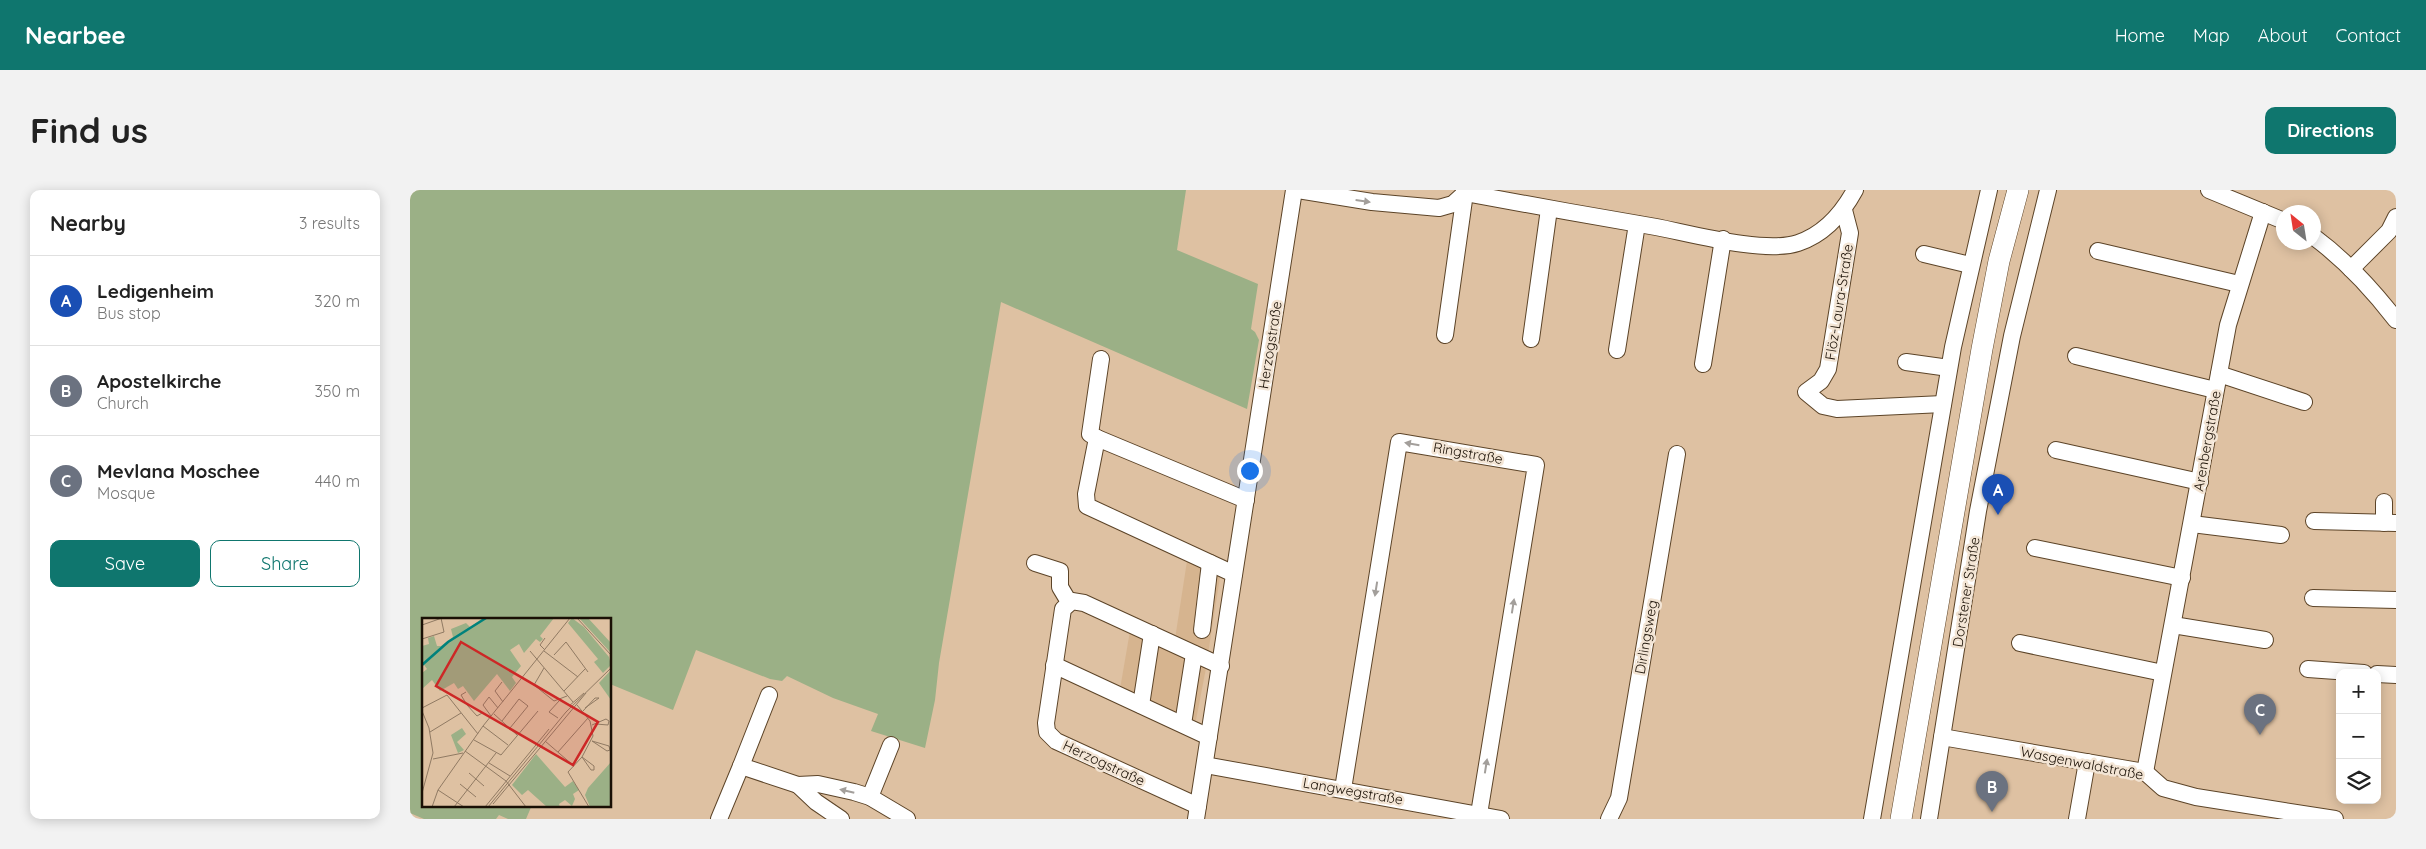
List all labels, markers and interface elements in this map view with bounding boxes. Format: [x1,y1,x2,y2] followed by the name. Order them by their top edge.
[25,20,126,50] text: Nearbee
[2115,24,2165,47] text: Home
[2193,24,2230,47] text: Map
[2258,24,2308,47] text: About
[2336,24,2401,47] text: Contact
[2265,107,2396,154] button: Directions
[30,108,148,152] text: Find us
[1356,197,1372,205] one-way arrow
[2276,205,2321,250] north arrow
[50,210,126,236] text: Nearby
[299,213,360,233] text: 3 results
[1821,243,1857,361] street label: Flöz-Laura-Straße
[97,279,214,303] text: Ledigenheim
[61,291,71,311] text: A
[314,291,360,311] text: 320 m
[1254,300,1286,390] street label: Herzogstraße
[97,303,161,323] text: Bus stop
[97,369,221,393] text: Apostelkirche
[61,381,71,401] text: B
[314,381,360,401] text: 350 m
[2189,389,2225,493] street label: Arenbergstraße
[97,393,149,413] text: Church
[1432,438,1504,468] street label: Ringstraße
[1404,439,1420,447] one-way arrow
[1237,458,1263,484] your location
[97,459,260,483] text: Mevlana Moschee
[61,471,71,491] text: C
[315,471,360,491] text: 440 m
[1982,474,2014,515] pin: A
[97,483,155,503] text: Mosque
[1948,536,1984,648] street label: Dorstener Straße
[50,540,200,587] button: Save
[210,540,360,587] button: Share
[1371,581,1379,597] one-way arrow
[1509,597,1517,613] one-way arrow
[1631,598,1661,676] street label: Dirlingsweg
[422,618,611,806] inset map
[2336,669,2381,804] map controls
[2336,669,2381,714] button: +
[2244,694,2276,735] pin: C
[2336,714,2381,759] button: −
[1060,736,1148,790] street label: Herzogstraße
[2019,742,2145,784] street label: Wasgenwaldstraße
[1483,758,1491,774] one-way arrow
[2336,759,2381,804] button: layers
[1976,771,2008,812] pin: B
[1302,773,1404,809] street label: Langwegstraße
[840,787,855,795] one-way arrow

